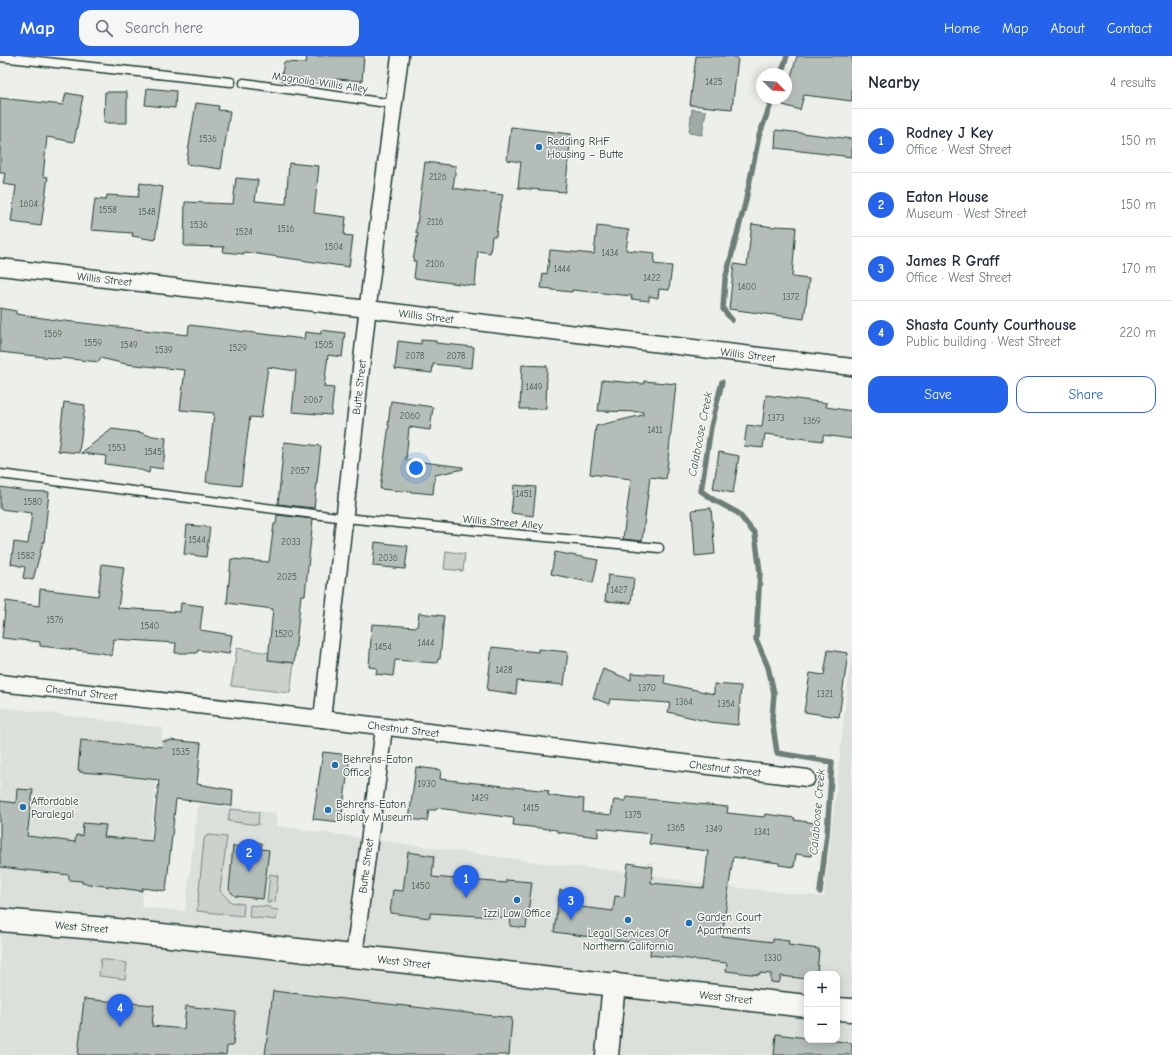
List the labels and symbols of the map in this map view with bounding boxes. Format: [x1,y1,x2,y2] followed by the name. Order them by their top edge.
[756,68,792,104] north arrow
[271,69,369,96] street label: Magnolia-Willis Alley
[705,77,723,87] house number: 1425
[199,134,217,144] house number: 1536
[547,135,624,161] place label: Redding RHF Housing – Butte
[534,142,544,152] marker: Redding RHF Housing – Butte
[429,172,447,182] house number: 2126
[20,199,38,209] house number: 1604
[99,205,117,215] house number: 1558
[138,207,156,217] house number: 1548
[427,217,443,227] house number: 2116
[190,220,208,230] house number: 1536
[278,224,295,234] house number: 1516
[235,227,253,237] house number: 1524
[325,242,343,252] house number: 1504
[602,248,618,258] house number: 1434
[426,259,444,269] house number: 2106
[554,264,570,274] house number: 1444
[76,270,133,289] street label: Willis Street
[643,273,661,283] house number: 1422
[738,282,756,292] house number: 1400
[782,292,800,302] house number: 1372
[398,307,455,326] street label: Willis Street
[44,329,62,339] house number: 1569
[84,338,102,348] house number: 1559
[120,340,138,350] house number: 1549
[315,340,334,350] house number: 1505
[229,343,247,353] house number: 1529
[155,345,173,355] house number: 1539
[720,345,777,365] street label: Willis Street
[405,351,425,361] house number: 2078
[446,351,466,361] house number: 2078
[350,358,369,415] street label: Butte Street
[525,382,543,392] house number: 1449
[685,390,715,478] water label: Calaboose Creek
[303,395,323,405] house number: 2067
[400,411,420,421] house number: 2060
[768,413,784,423] house number: 1373
[803,416,821,426] house number: 1369
[647,425,663,435] house number: 1411
[108,443,126,453] house number: 1553
[144,447,162,457] house number: 1545
[406,458,426,478] your location
[290,466,310,476] house number: 2057
[516,489,533,499] house number: 1451
[24,497,42,507] house number: 1580
[462,513,544,532] street label: Willis Street Alley
[188,535,206,545] house number: 1544
[281,537,301,547] house number: 2033
[17,551,35,561] house number: 1582
[378,553,398,563] house number: 2036
[277,572,297,582] house number: 2025
[611,585,628,595] house number: 1427
[46,615,64,625] house number: 1576
[141,621,159,631] house number: 1540
[275,629,293,639] house number: 1520
[418,638,434,648] house number: 1444
[374,642,392,652] house number: 1454
[495,665,513,675] house number: 1428
[45,682,119,703] street label: Chestnut Street
[638,683,656,693] house number: 1370
[817,689,834,699] house number: 1321
[675,697,693,707] house number: 1364
[717,699,735,709] house number: 1354
[367,719,441,740] street label: Chestnut Street
[172,747,190,757] house number: 1535
[343,753,413,779] place label: Behrens-Eaton Office
[688,758,762,779] street label: Chestnut Street
[330,760,340,770] marker: Behrens-Eaton Office
[806,768,828,856] water label: Calaboose Creek
[418,779,436,789] house number: 1930
[471,793,489,803] house number: 1429
[31,795,79,821] place label: Affordable Paralegal
[336,798,412,824] place label: Behrens-Eaton Display Museum
[18,802,28,812] marker: Affordable Paralegal
[523,803,539,813] house number: 1415
[323,805,333,815] marker: Behrens-Eaton Display Museum
[624,810,642,820] house number: 1375
[667,823,685,833] house number: 1365
[705,824,723,834] house number: 1349
[754,827,770,837] house number: 1341
[356,837,377,894] street label: Butte Street
[236,839,262,872] pin: 2
[453,865,479,898] pin: 1
[412,881,430,891] house number: 1450
[558,887,584,920] pin: 3
[512,895,522,905] marker: Izzi Law Office
[483,907,551,920] place label: Izzi Law Office
[697,911,762,937] place label: Garden Court Apartments
[623,915,633,925] marker: Legal Services Of Northern California
[684,918,694,928] marker: Garden Court Apartments
[55,919,110,936] street label: West Street
[583,927,673,953] place label: Legal Services Of Northern California
[377,953,432,972] street label: West Street
[764,953,782,963] house number: 1330
[699,988,754,1007] street label: West Street
[107,994,133,1027] pin: 4

